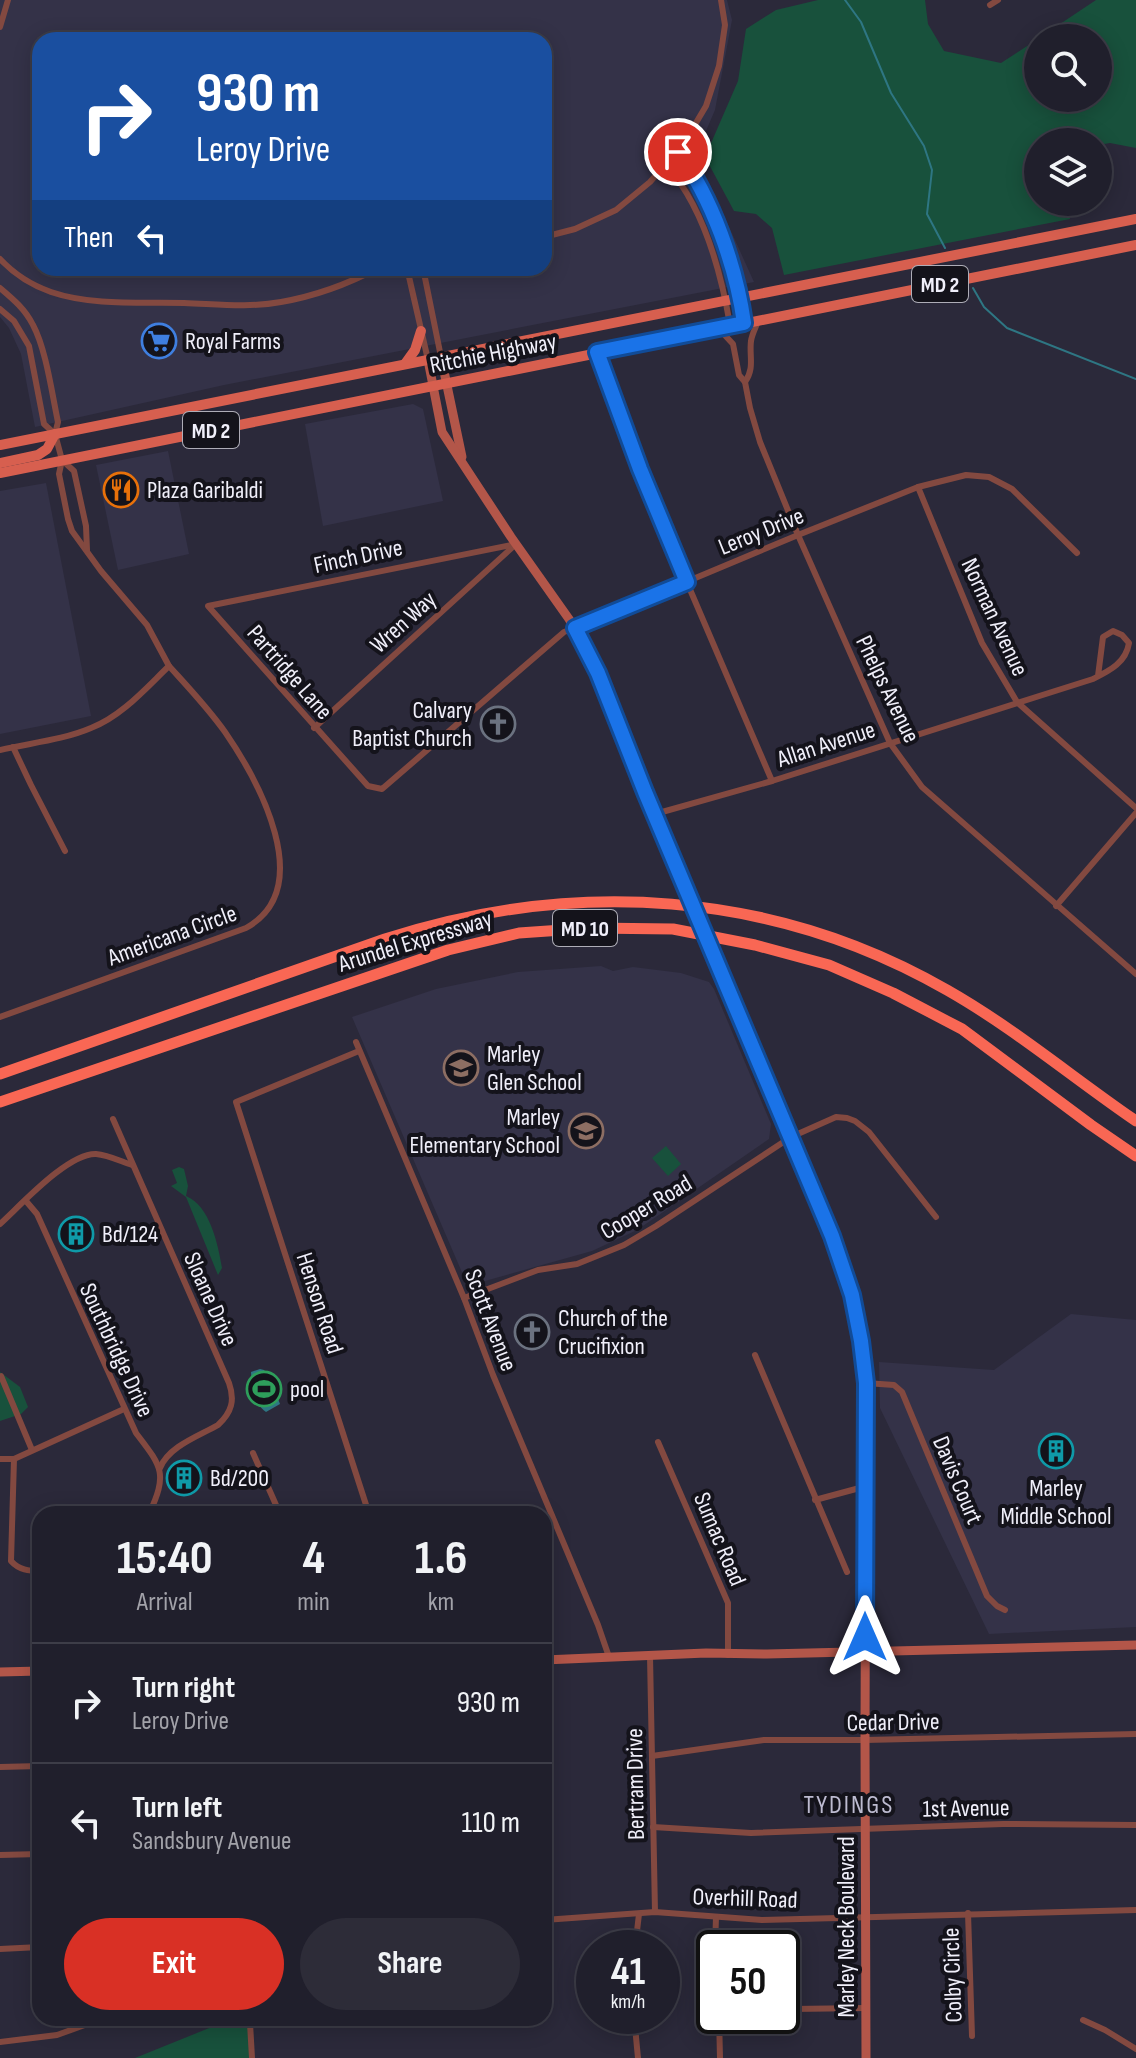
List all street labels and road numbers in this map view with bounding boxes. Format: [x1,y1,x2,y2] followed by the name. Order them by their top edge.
[912,266,968,302] road number: MD 2
[427,327,559,380] street label: Ritchie Highway
[183,412,239,448] road number: MD 2
[714,501,808,562] street label: Leroy Drive
[311,533,405,580] street label: Finch Drive
[955,554,1034,681] street label: Norman Avenue
[364,585,442,660] street label: Wren Way
[241,619,339,726] street label: Partridge Lane
[849,631,926,748] street label: Phelps Avenue
[772,715,879,774] street label: Allan Avenue
[103,899,241,973] street label: Americana Circle
[334,904,496,979] street label: Arundel Expressway
[553,910,617,946] road number: MD 10
[595,1169,697,1246] street label: Cooper Road
[177,1248,244,1351] street label: Sloane Drive
[290,1249,350,1357] street label: Henson Road
[458,1265,523,1375] street label: Scott Avenue
[73,1279,160,1422] street label: Southbridge Drive
[926,1432,989,1529] street label: Davis Court
[687,1488,752,1590] street label: Sumac Road
[846,1707,940,1738] street label: Cedar Drive
[620,1728,651,1840] street label: Bertram Drive
[922,1793,1010,1824] street label: 1st Avenue
[832,1836,861,2018] street label: Marley Neck Boulevard
[692,1882,798,1915] street label: Overhill Road
[936,1927,969,2023] street label: Colby Circle

